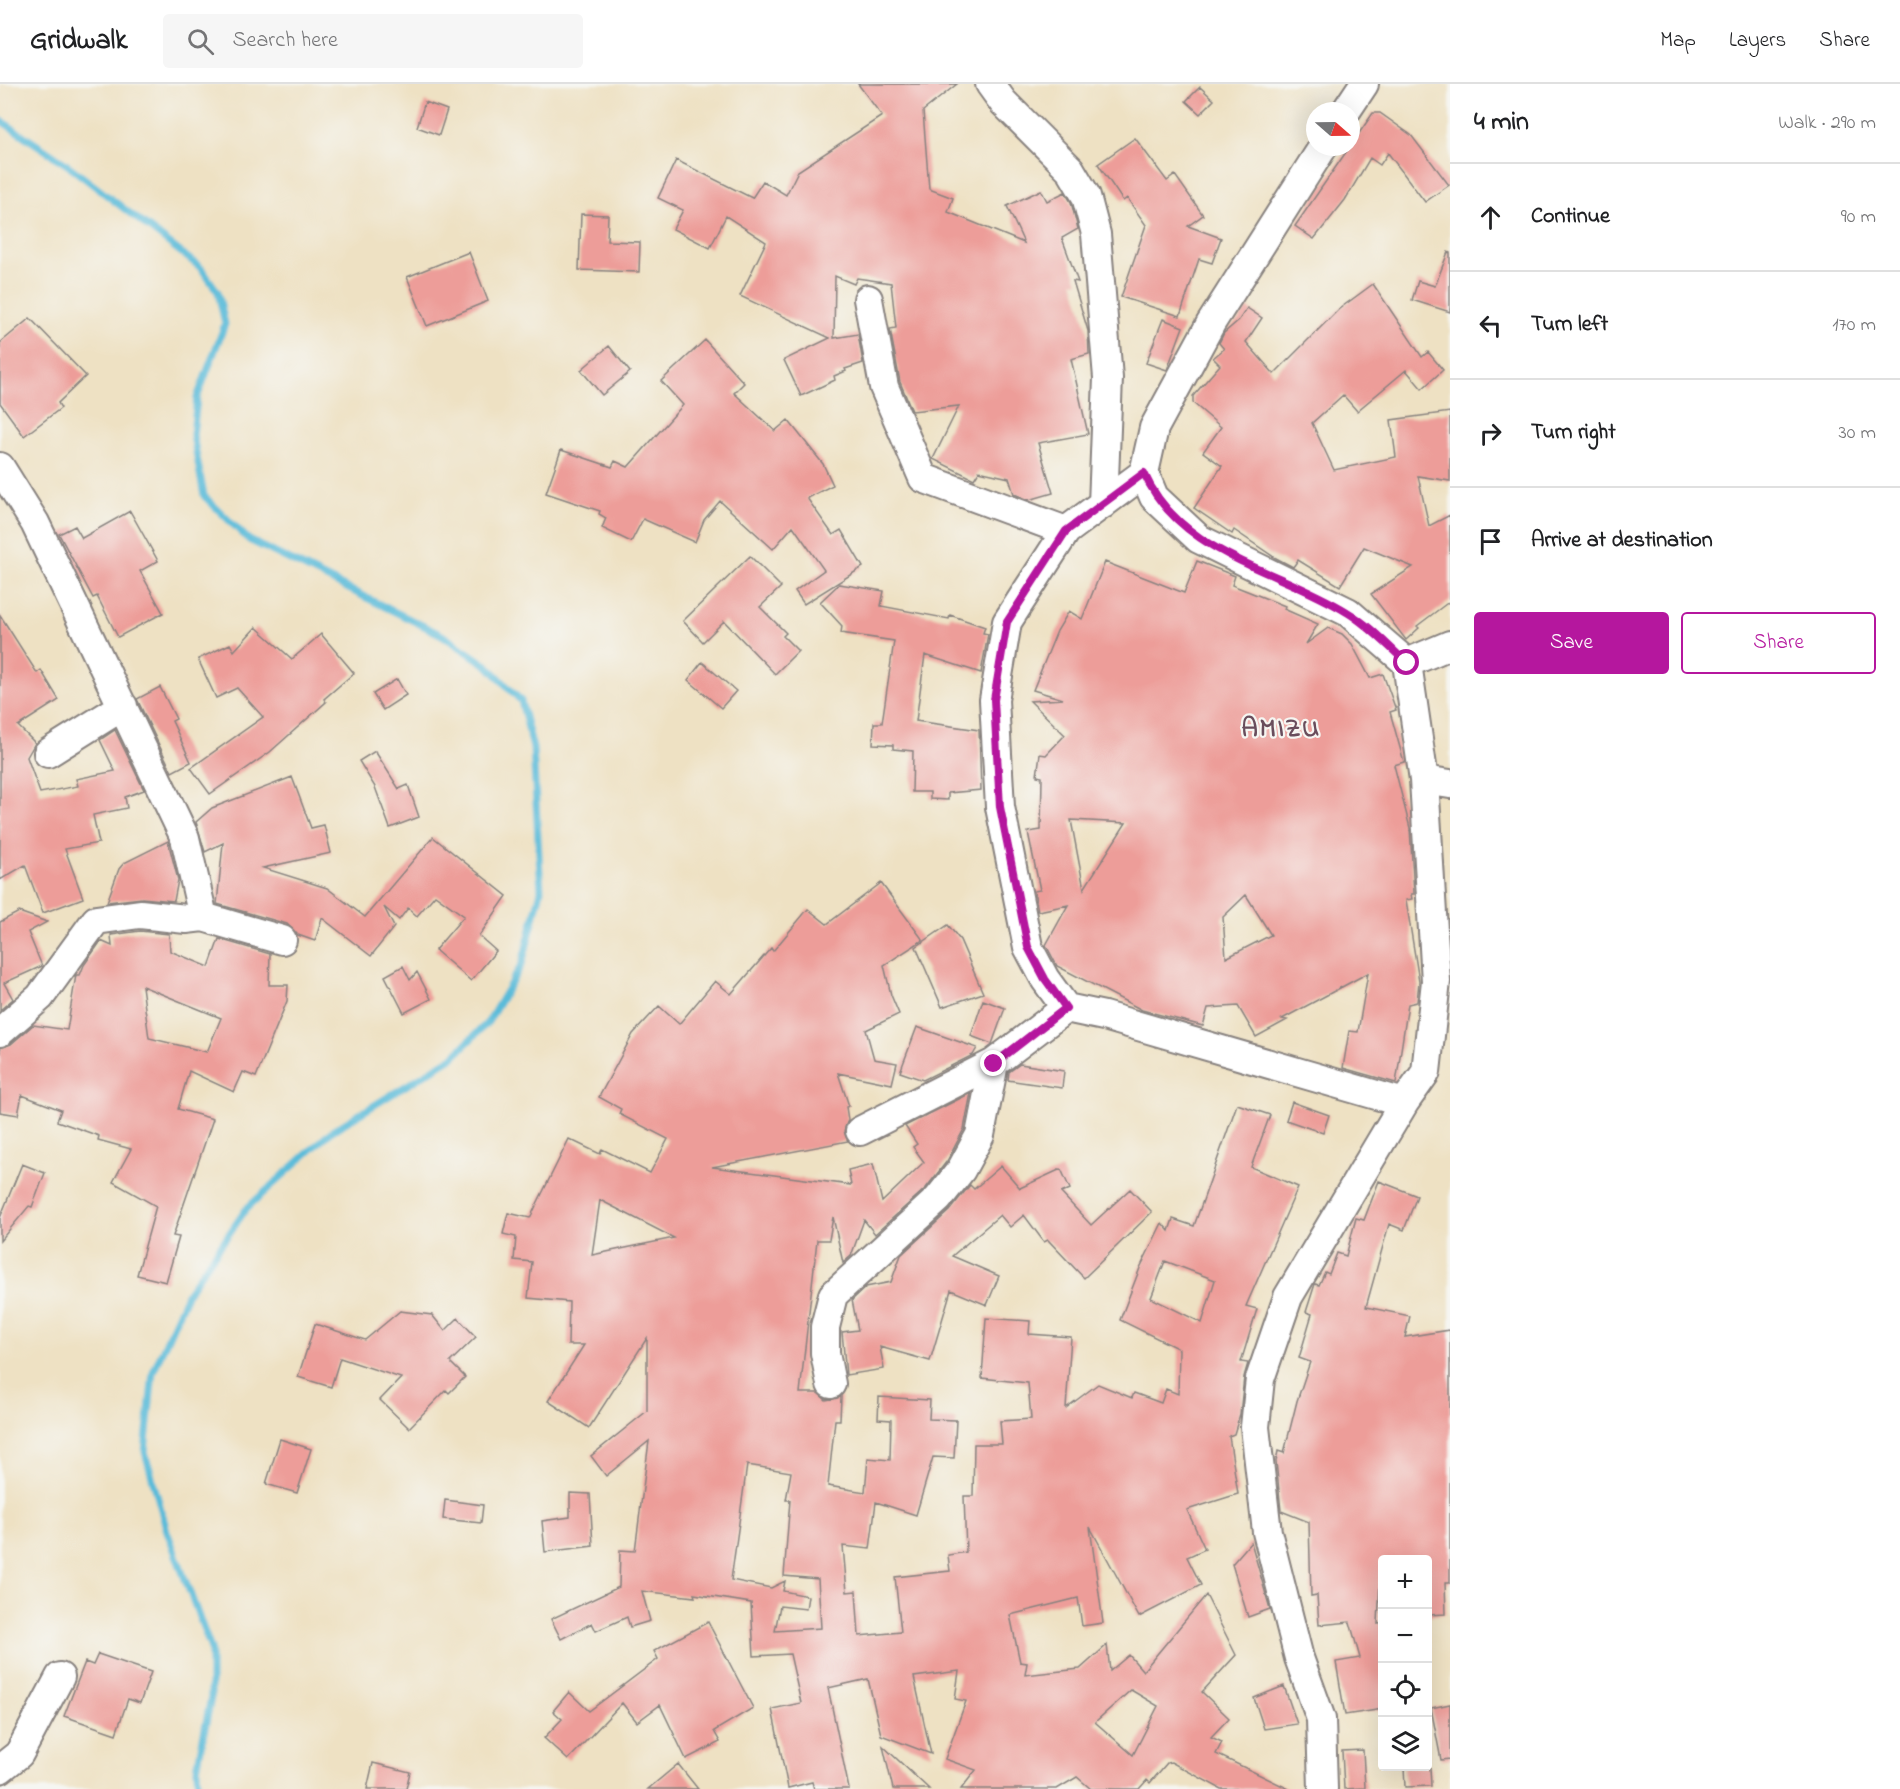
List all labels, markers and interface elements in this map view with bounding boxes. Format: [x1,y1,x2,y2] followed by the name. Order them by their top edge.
[163,14,583,68] search box
[30,21,127,62] text: Gridwalk
[184,25,217,58] icon: search
[232,25,338,57] text: Search here
[1660,26,1696,56] text: Map
[1729,26,1786,56] text: Layers
[1819,26,1870,56] text: Share
[1306,102,1360,156] north arrow
[1474,104,1529,142] text: 4 min
[1778,109,1876,138] text: Walk · 290 m
[1474,201,1507,234] icon: ahead
[1531,201,1610,233] text: Continue
[1841,203,1876,232] text: 90 m
[1474,309,1507,342] icon: left
[1531,309,1608,341] text: Turn left
[1832,311,1876,340] text: 170 m
[1474,417,1507,450] icon: right
[1531,417,1616,449] text: Turn right
[1839,419,1876,448] text: 30 m
[1474,525,1507,558] icon: arrive
[1531,525,1713,557] text: Arrive at destination
[1474,612,1669,674] button: Save
[1681,612,1876,674] button: Share
[1393,649,1419,675] route start
[1241,710,1321,749] district label: AMIZU
[980,1050,1006,1076] route end
[1378,1555,1432,1771] map controls
[1378,1555,1432,1609] button: +
[1378,1609,1432,1663] button: −
[1378,1663,1432,1717] button: locate
[1378,1717,1432,1771] button: layers

